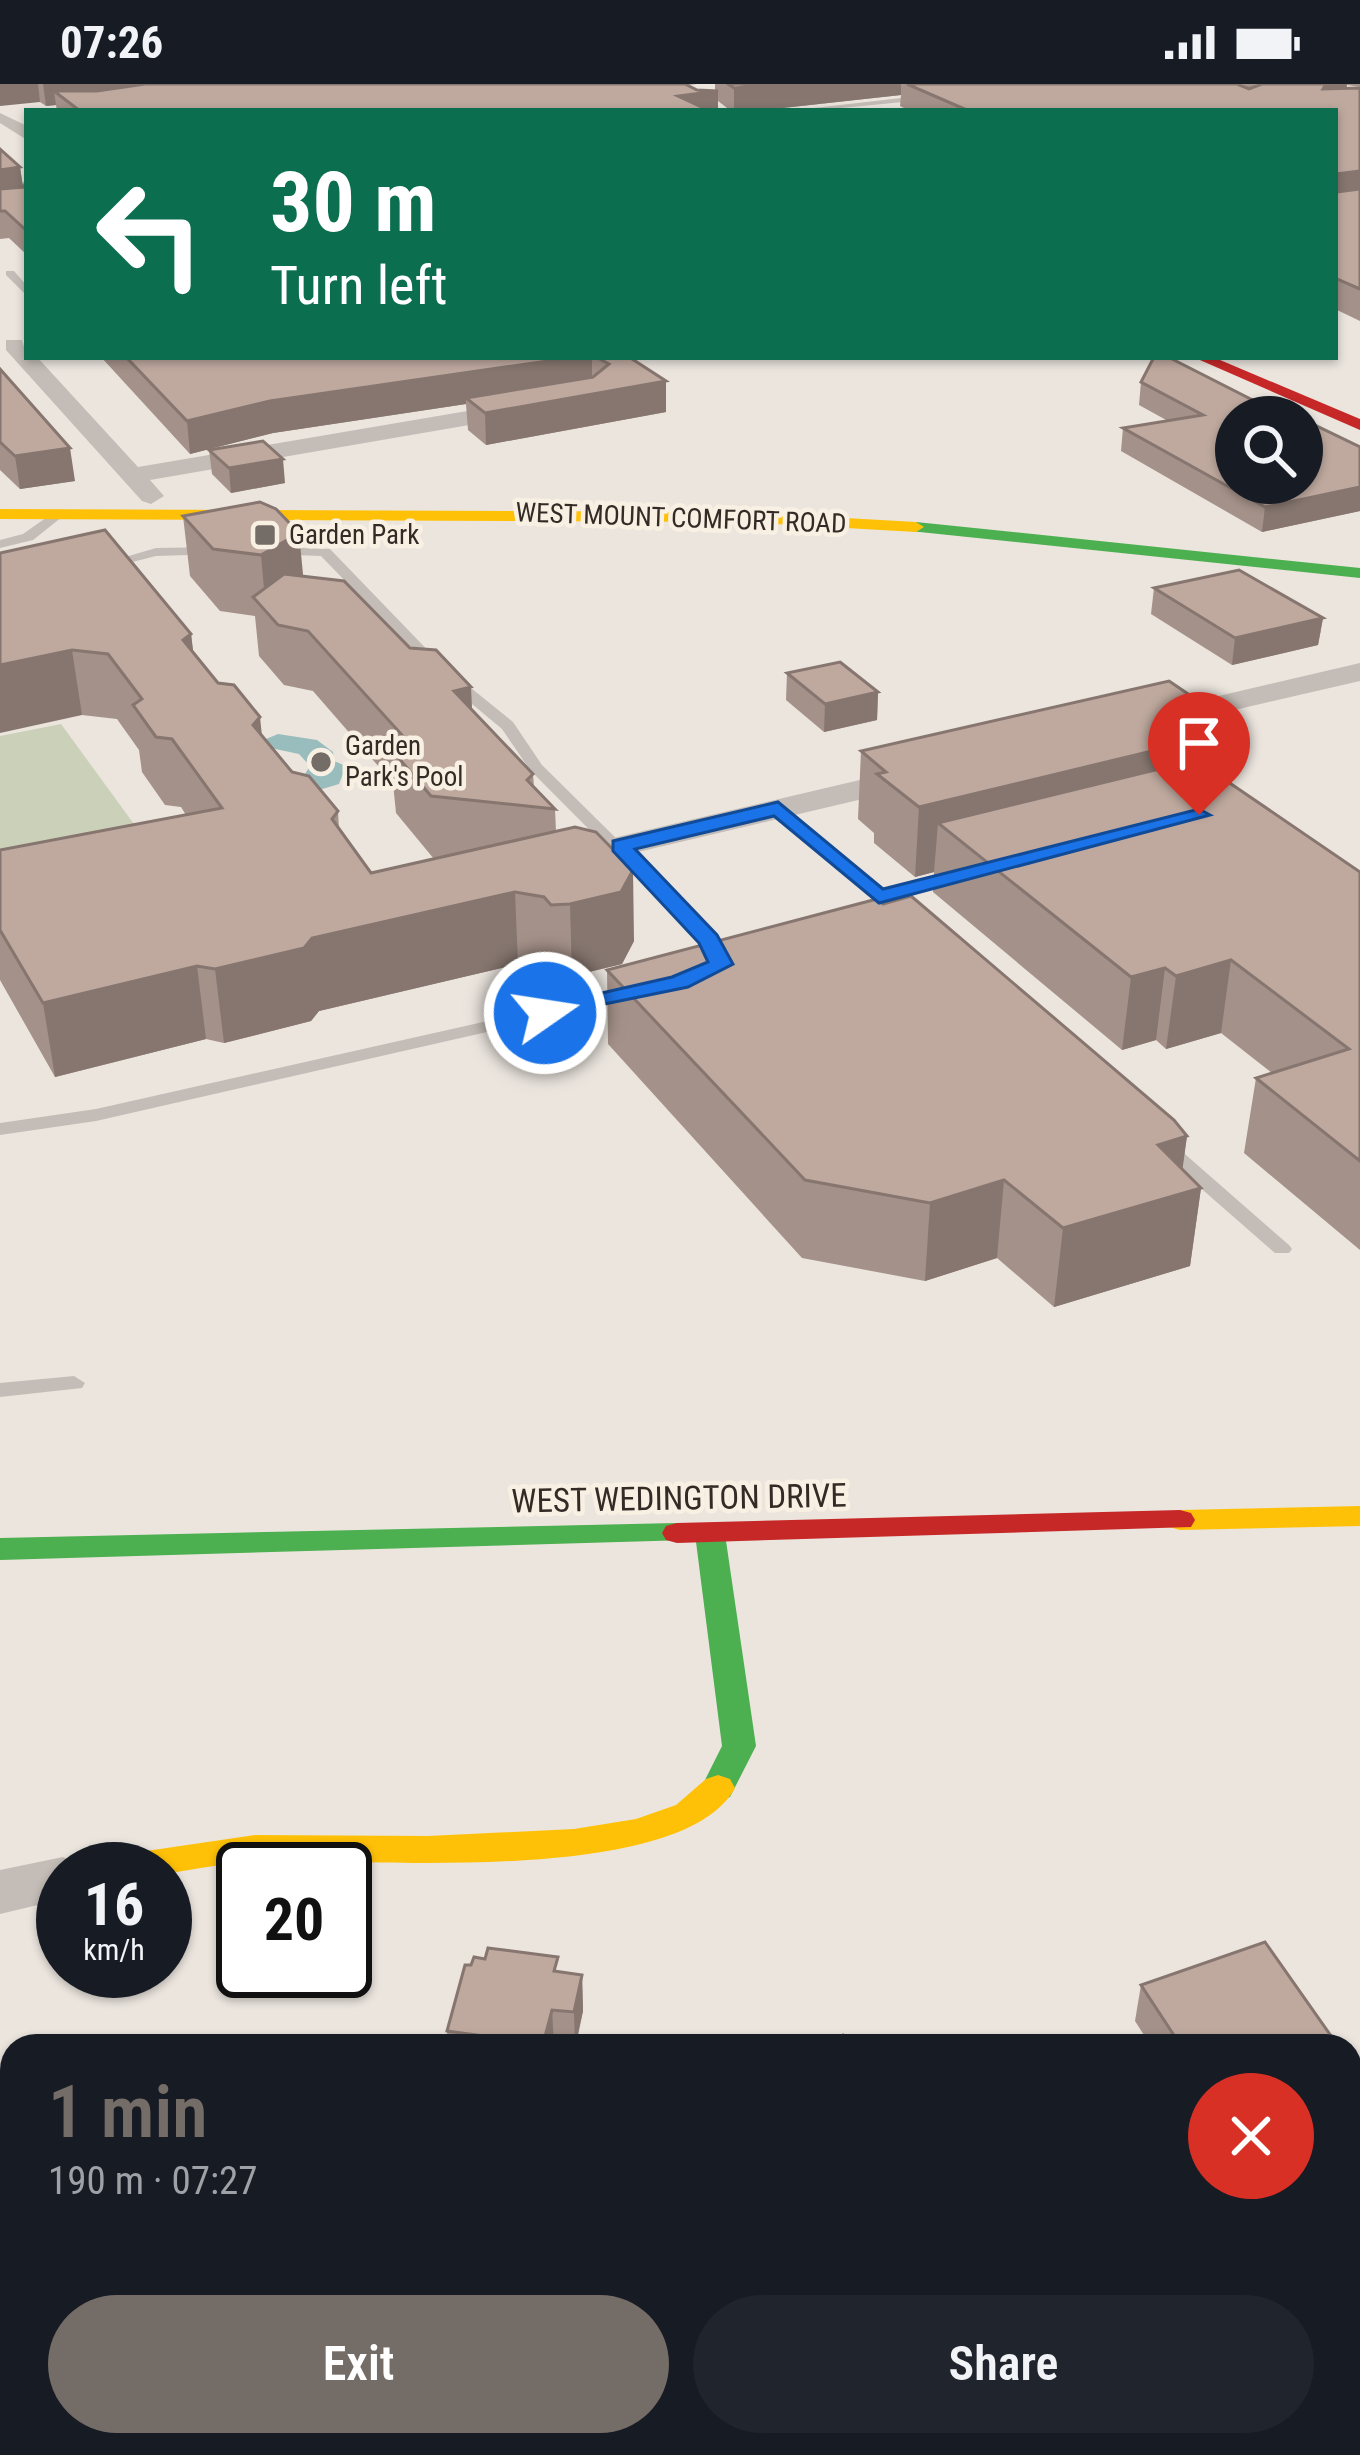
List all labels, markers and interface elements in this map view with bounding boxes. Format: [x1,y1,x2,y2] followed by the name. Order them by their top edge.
[60,16,163,69] text: 07:26
[270,153,437,252] text: 30 m
[72,156,228,312] icon: left
[270,254,447,317] text: Turn left
[1215,396,1323,504] map controls
[1215,396,1323,504] button: search
[515,496,847,540] street label: WEST MOUNT COMFORT ROAD
[289,519,419,551] place label: Garden Park
[252,522,278,548] marker: Garden Park
[1148,692,1250,815] pin
[1166,710,1232,776] icon: arrive
[345,730,463,793] place label: Garden Park's Pool
[308,749,334,775] marker: Garden Park's Pool
[482,950,608,1076] position arrow
[511,1476,847,1520] street label: WEST WEDINGTON DRIVE
[216,1842,372,1998] speed limit sign: 20
[84,1869,144,1940] text: 16
[83,1932,145,1967] text: km/h
[48,2070,207,2155] text: 1 min
[1188,2073,1314,2199] button: close
[48,2158,258,2204] text: 190 m · 07:27
[48,2295,669,2433] button: Exit
[693,2295,1314,2433] button: Share

